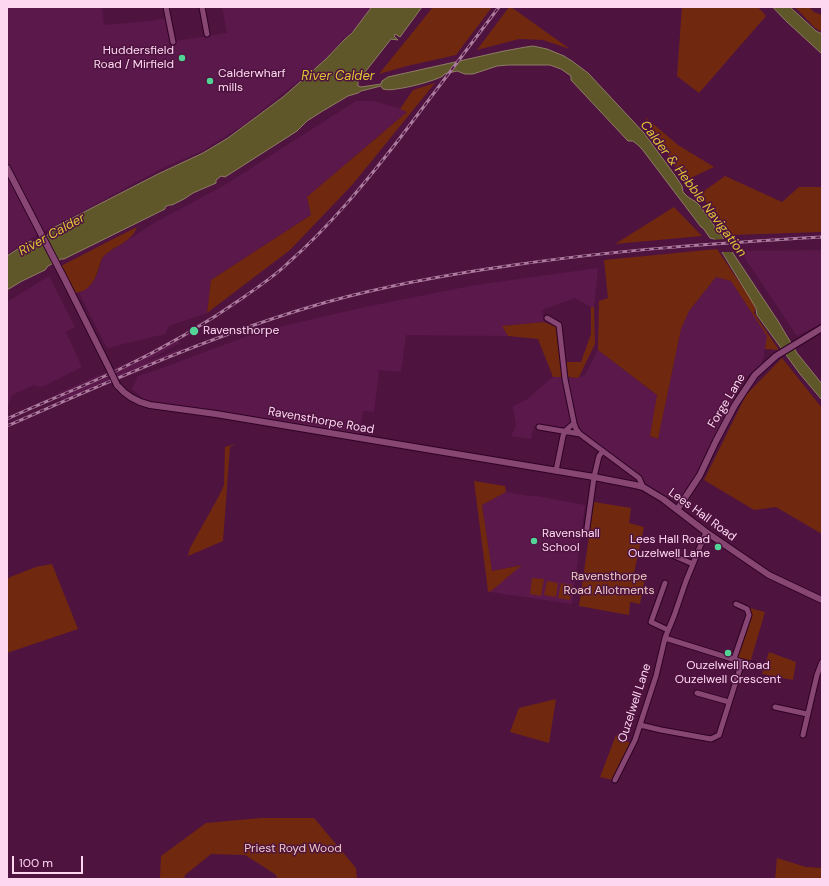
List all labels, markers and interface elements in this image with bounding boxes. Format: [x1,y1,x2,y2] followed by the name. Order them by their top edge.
[94,44,174,72] place label: Huddersfield Road / Mirfield
[177,53,187,63] marker: Huddersfield Road / Mirfield
[218,67,286,95] place label: Calderwharf mills
[301,69,375,85] water label: River Calder
[205,76,215,86] marker: Calderwharf mills
[637,118,749,260] water label: Calder & Hebble Navigation
[16,210,88,260] water label: River Calder
[203,324,279,338] place label: Ravensthorpe
[188,325,200,337] marker: Ravensthorpe
[705,371,749,431] street label: Forge Lane
[267,405,375,437] street label: Ravensthorpe Road
[665,486,739,544] street label: Lees Hall Road
[542,527,600,555] place label: Ravenshall School
[628,533,710,561] place label: Lees Hall Road Ouzelwell Lane
[529,536,539,546] marker: Ravenshall School
[713,542,723,552] marker: Lees Hall Road Ouzelwell Lane
[563,570,655,598] park label: Ravensthorpe Road Allotments
[723,648,733,658] marker: Ouzelwell Road Ouzelwell Crescent
[675,659,781,687] place label: Ouzelwell Road Ouzelwell Crescent
[615,662,655,744] street label: Ouzelwell Lane
[244,842,342,856] park label: Priest Royd Wood
[14,848,85,874] scale bar
[19,855,53,871] text: 100 m

